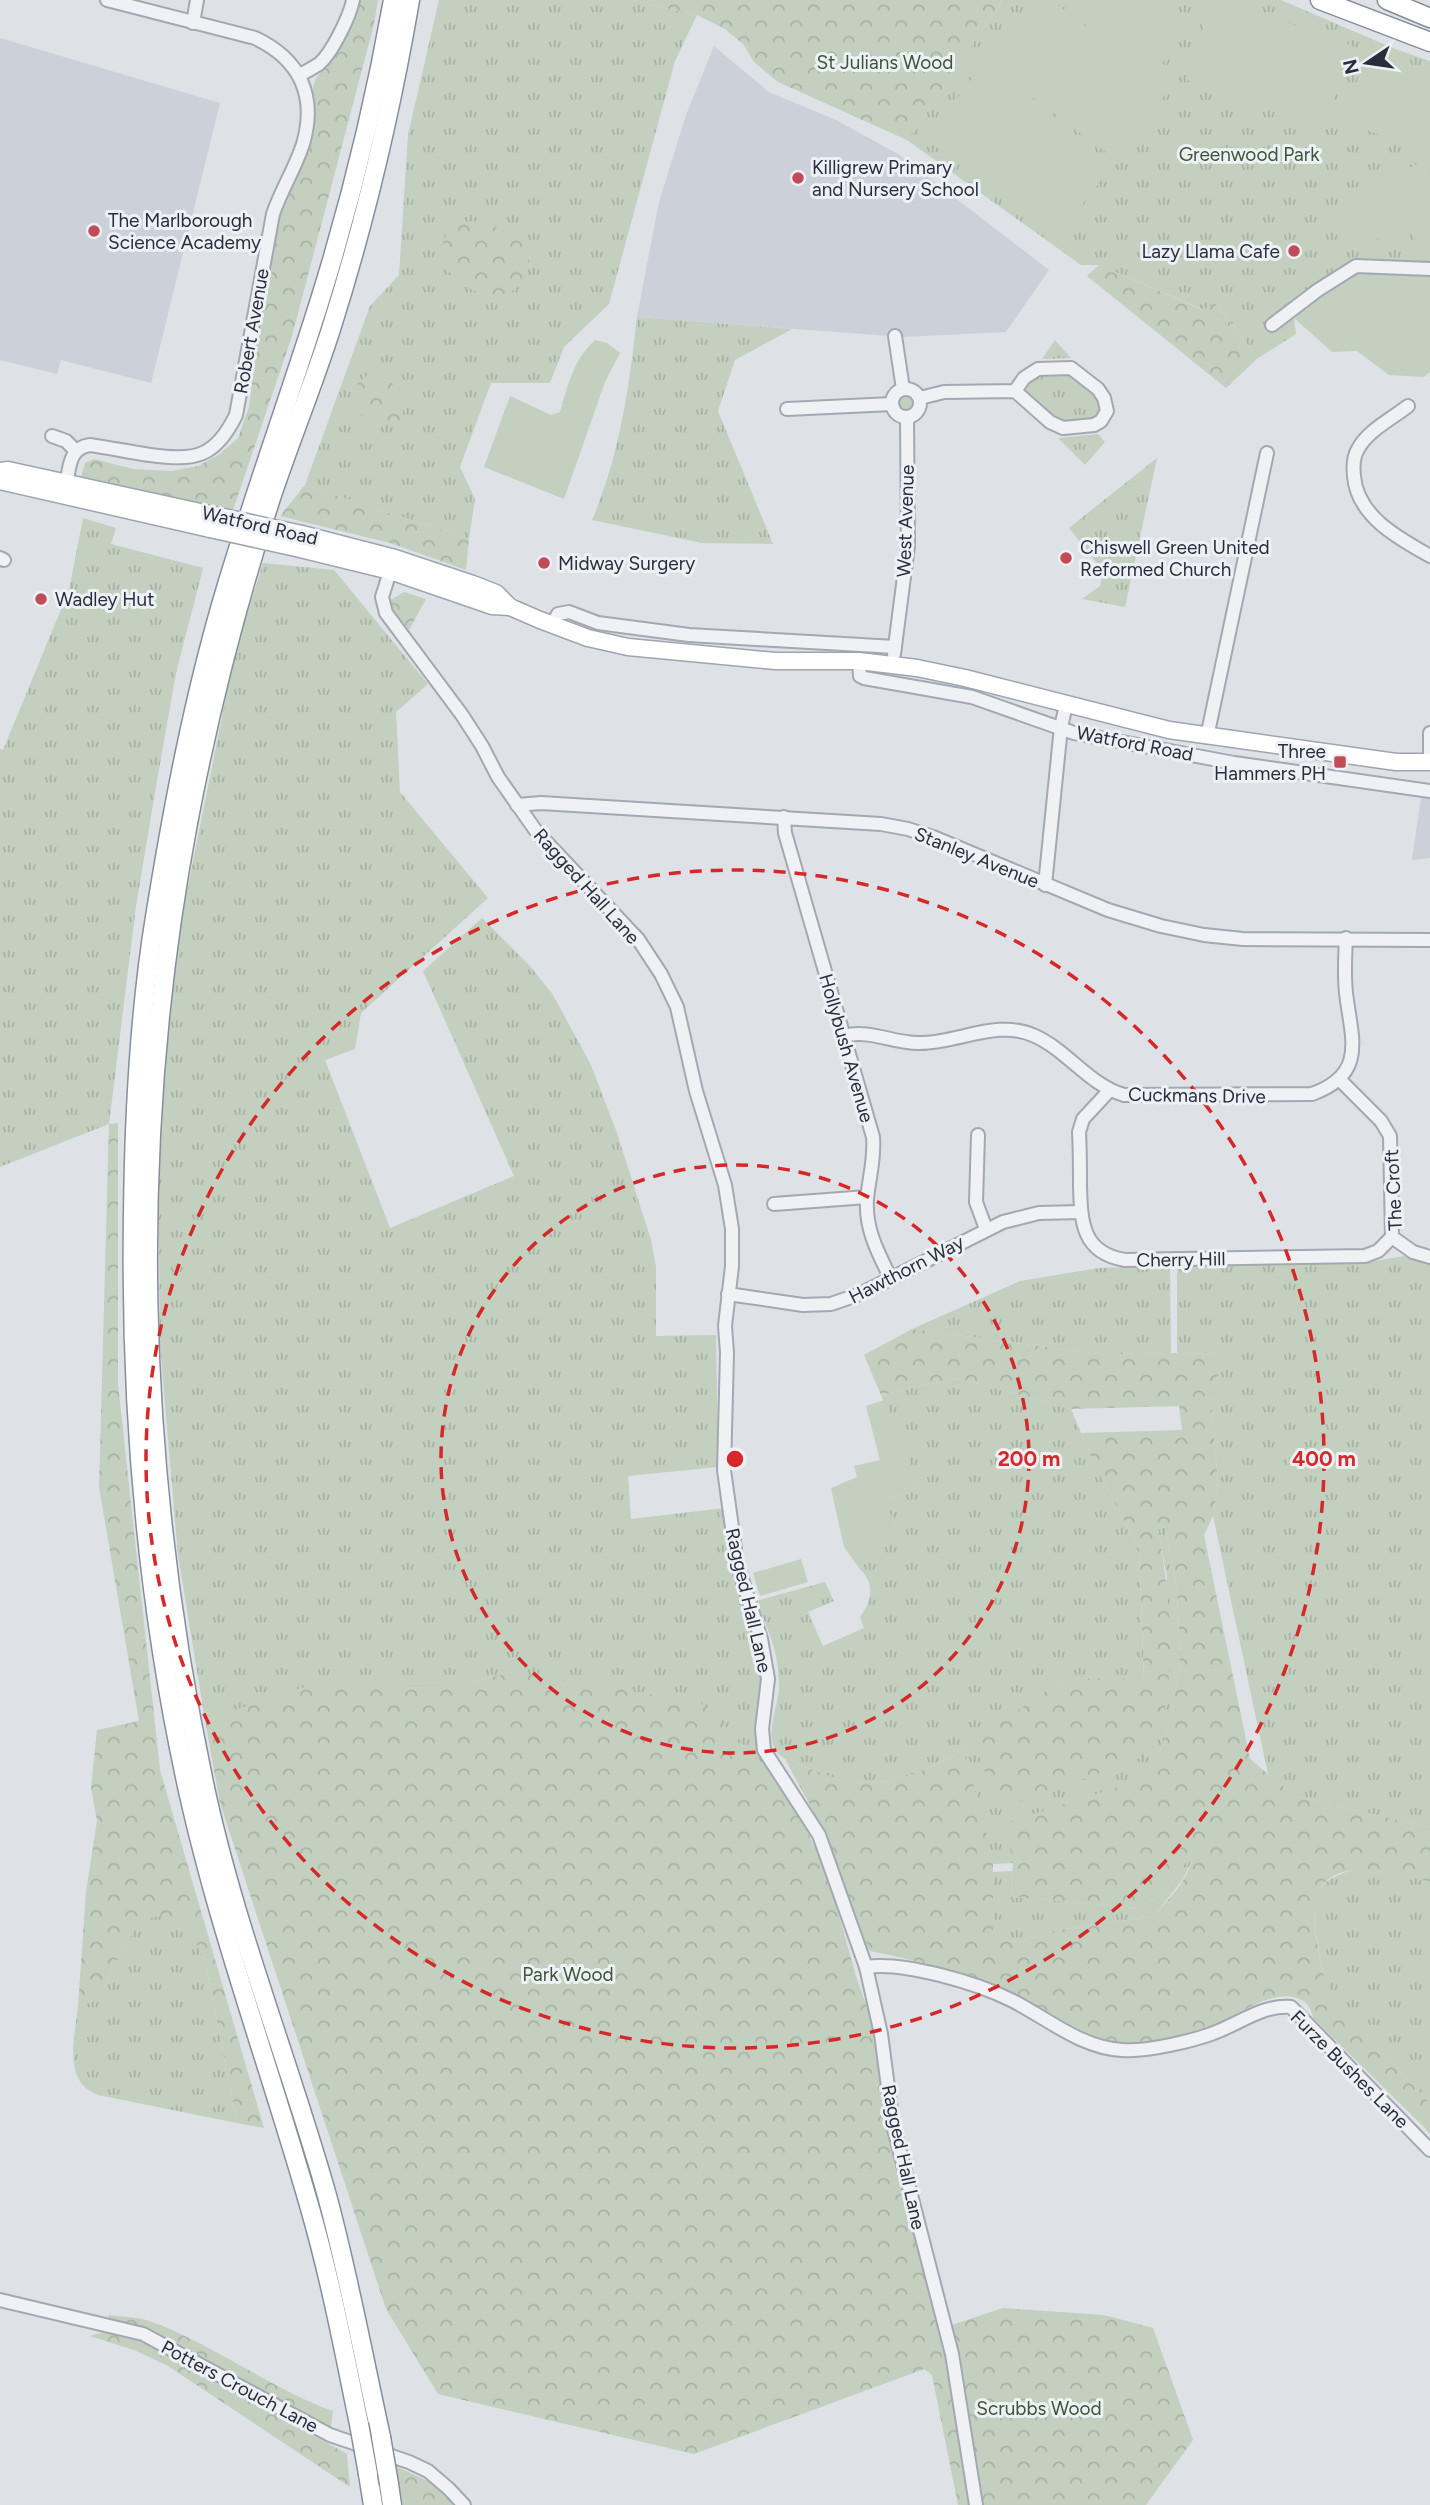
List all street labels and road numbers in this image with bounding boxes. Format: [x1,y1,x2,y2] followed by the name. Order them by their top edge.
[229,267,274,396] street label: Robert Avenue
[892,464,919,578] street label: West Avenue
[200,501,320,550] street label: Watford Road
[1075,721,1195,766] street label: Watford Road
[911,822,1042,893] street label: Stanley Avenue
[529,824,645,949] street label: Ragged Hall Lane
[814,971,879,1125] street label: Hollybush Avenue
[1128,1083,1266,1108] street label: Cuckmans Drive
[1380,1149,1407,1231] street label: The Croft
[845,1231,968,1308] street label: Hawthorn Way
[1136,1247,1226,1272] street label: Cherry Hill
[721,1526,776,1675] street label: Ragged Hall Lane
[1286,2005,1414,2133] street label: Furze Bushes Lane
[877,2082,930,2232] street label: Ragged Hall Lane
[157,2335,322,2438] street label: Potters Crouch Lane

